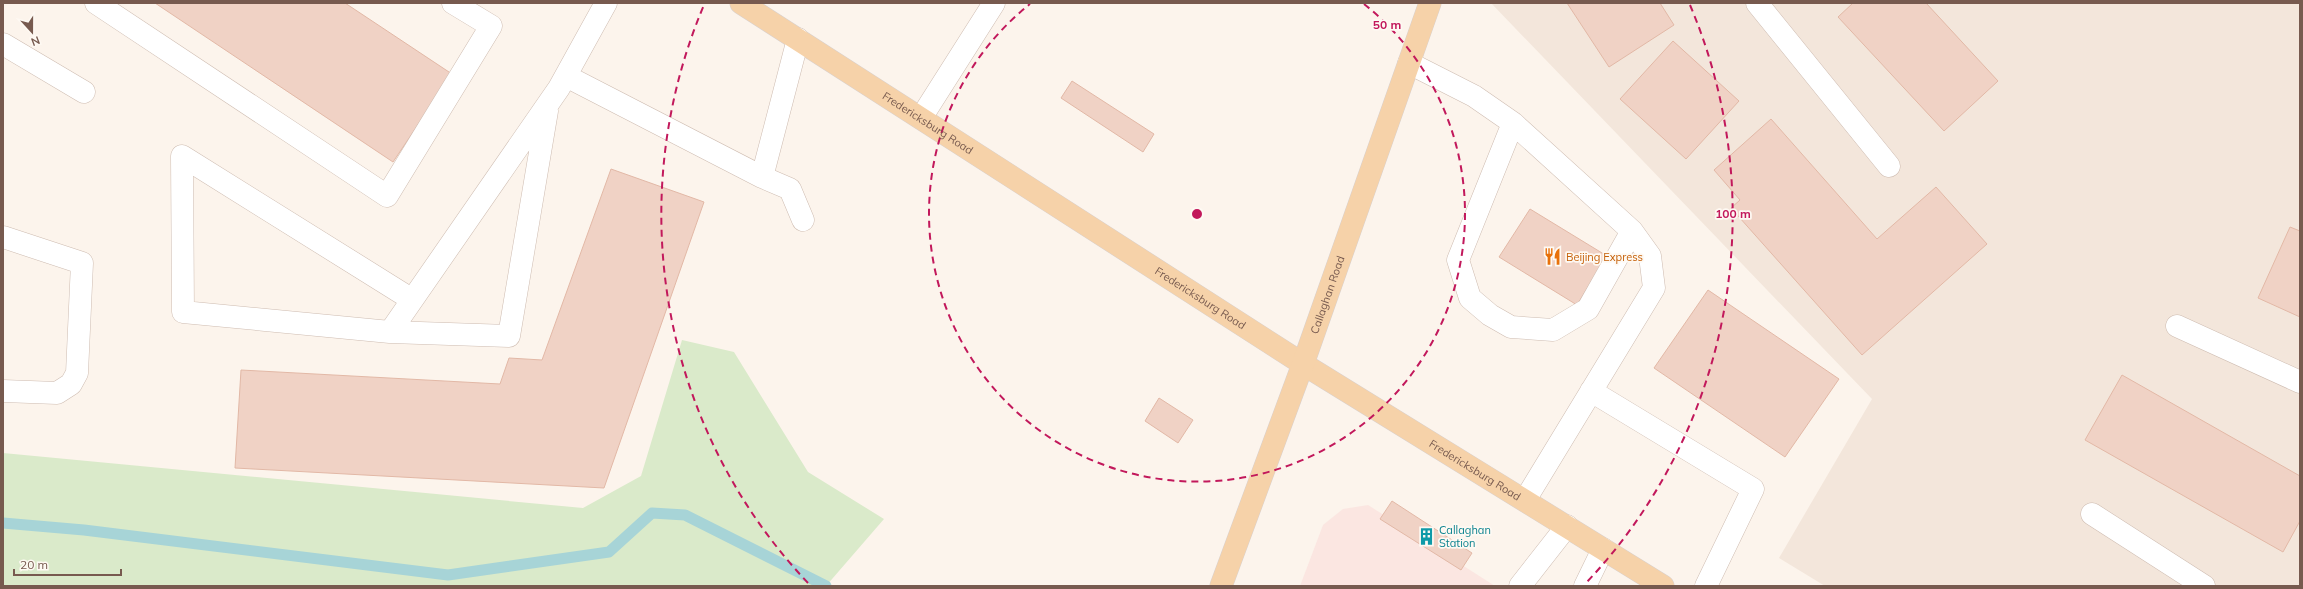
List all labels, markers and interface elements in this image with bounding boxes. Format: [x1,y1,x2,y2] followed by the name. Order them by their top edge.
[12,12,52,52] north arrow
[1373,17,1401,32] text: 50 m
[29,33,42,49] text: N
[880,89,976,157] street label: Fredericksburg Road
[1715,206,1751,221] text: 100 m
[1190,207,1204,221] centre of rings
[1543,247,1563,267] restaurant icon: Beijing Express
[1566,250,1643,264] place label: Beijing Express
[1307,254,1348,336] street label: Callaghan Road
[1152,264,1248,332] street label: Fredericksburg Road
[1427,436,1523,504] street label: Fredericksburg Road
[1439,523,1491,550] place label: Callaghan Station
[1416,526,1436,546] building icon: Callaghan Station
[14,551,121,577] scale bar
[20,557,48,572] text: 20 m

